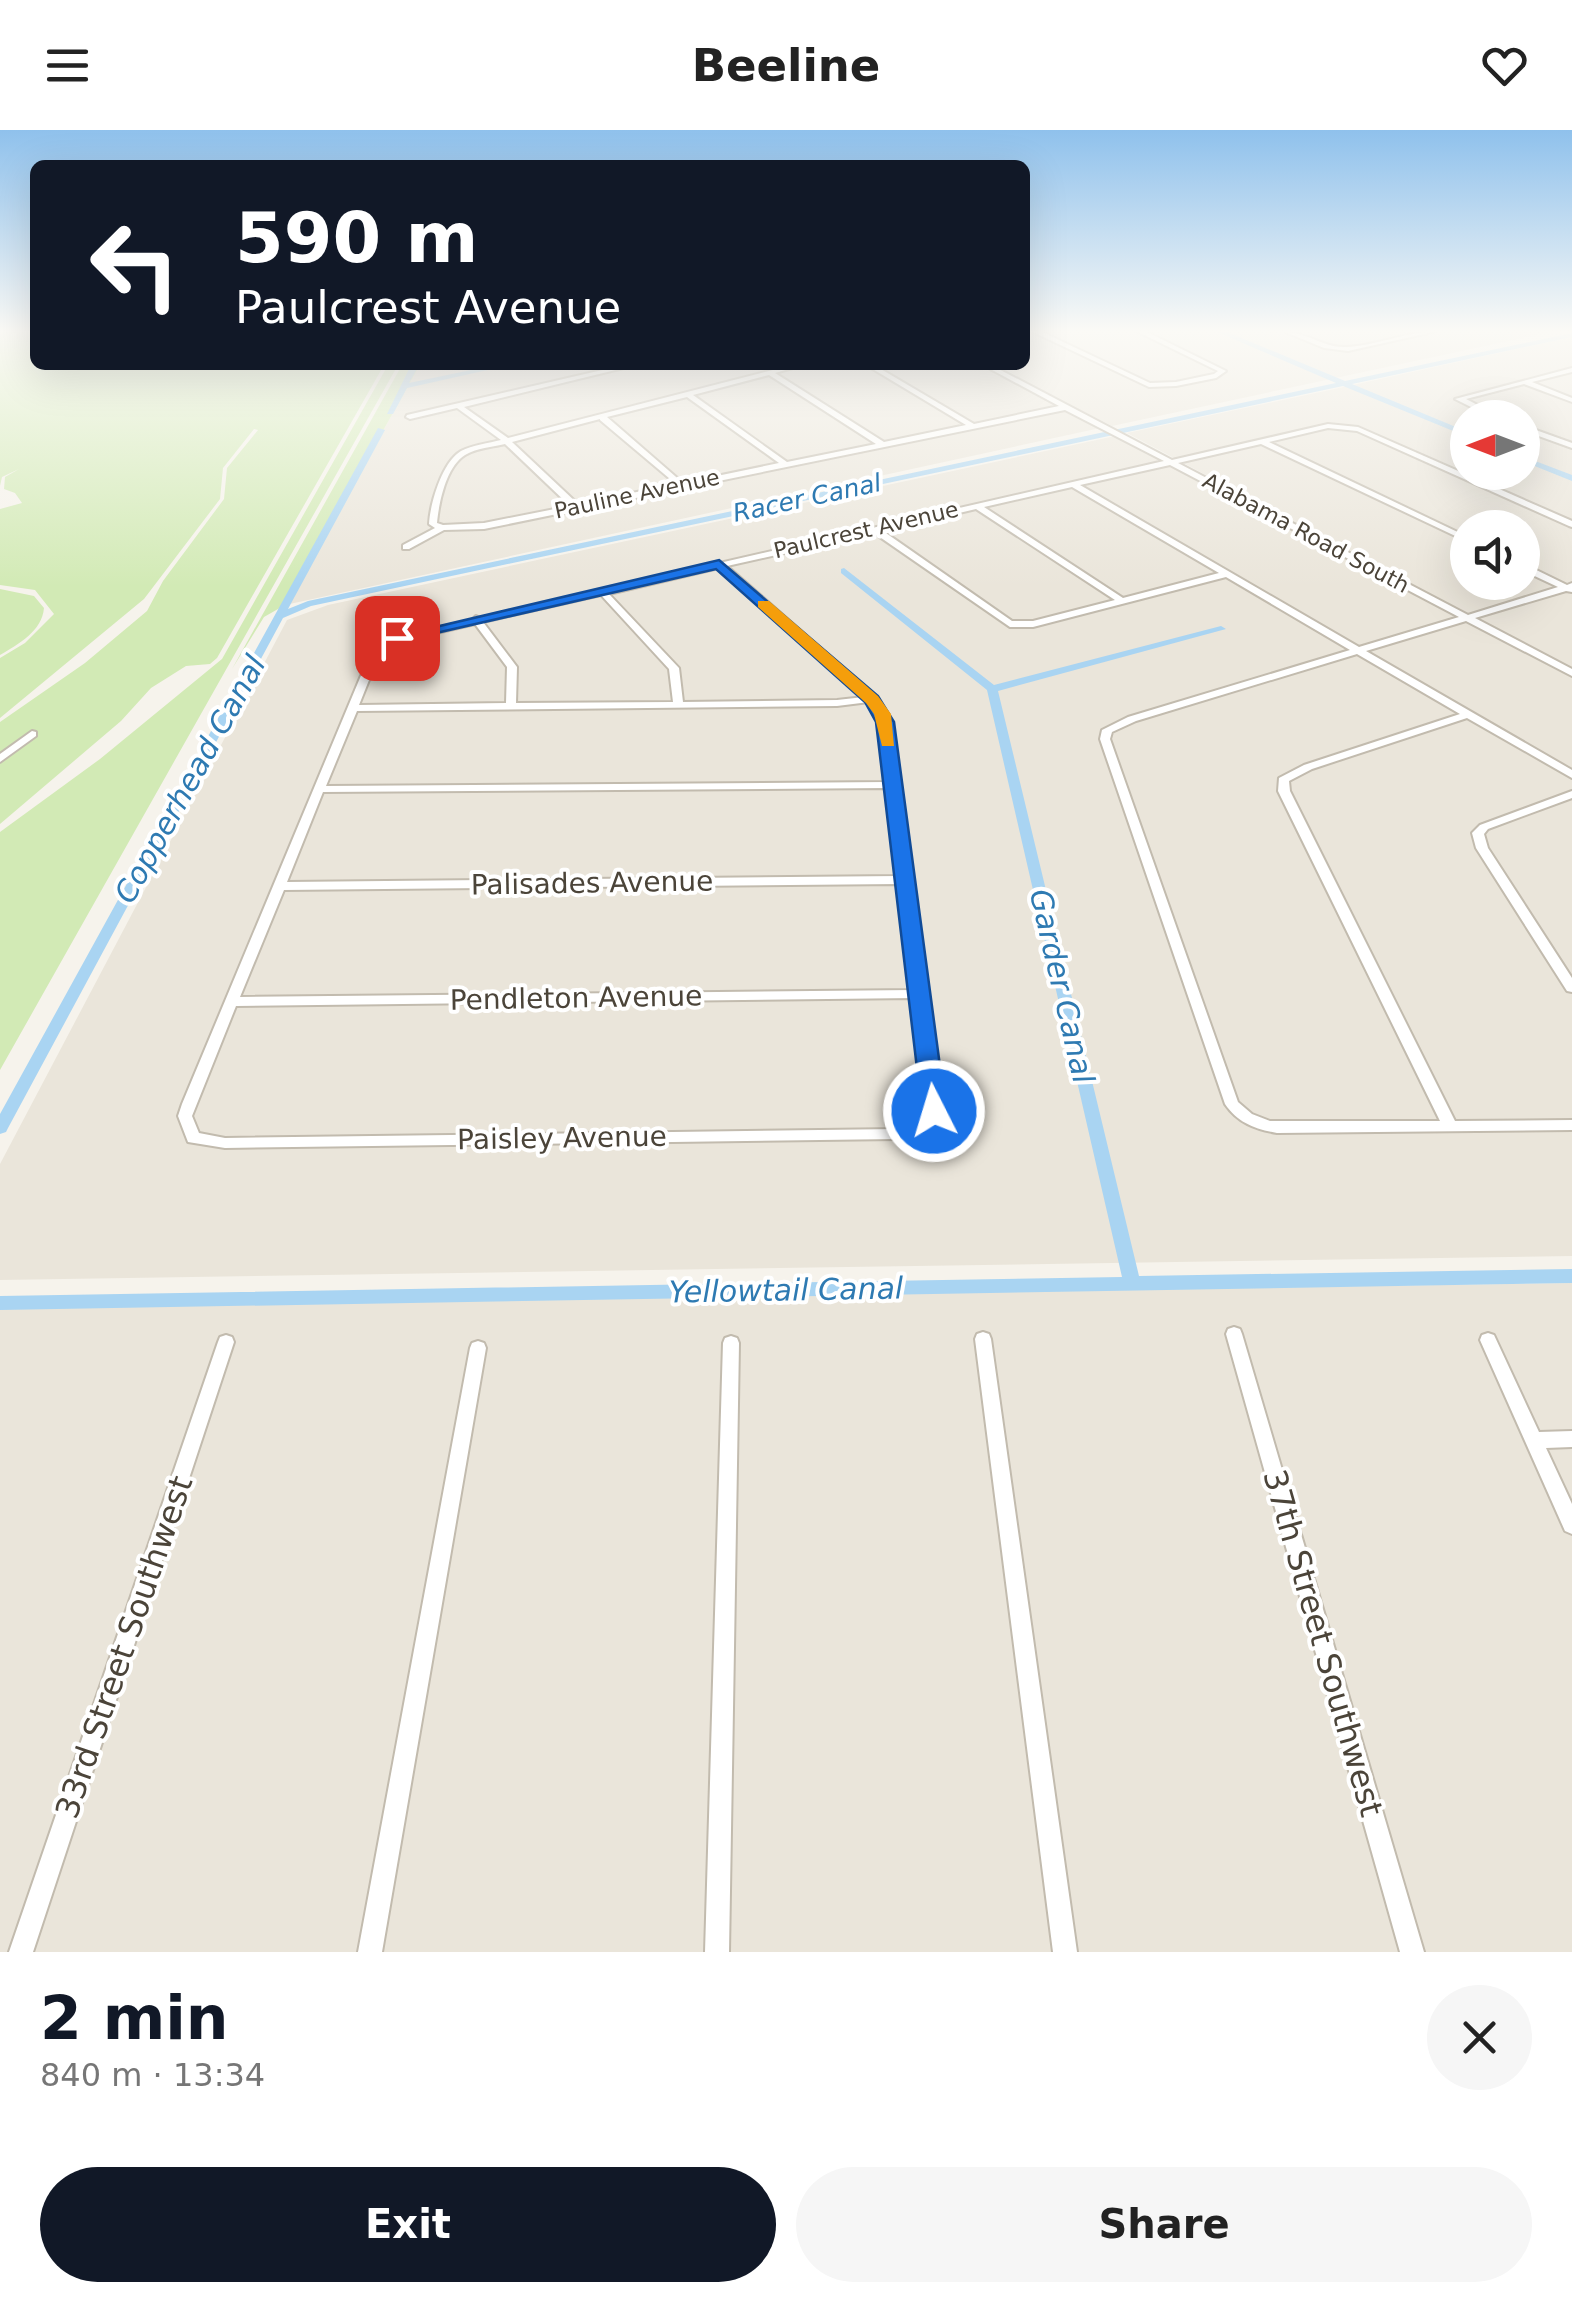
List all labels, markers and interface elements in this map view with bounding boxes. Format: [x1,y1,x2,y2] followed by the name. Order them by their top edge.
[40,38,95,93] icon: menu
[1477,38,1532,93] icon: heart
[692,39,880,92] text: Beeline
[235,197,478,279] text: 590 m
[70,200,200,330] icon: left
[235,281,621,334] text: Paulcrest Avenue
[1450,400,1540,490] north arrow
[1450,400,1540,600] map controls
[552,464,722,524] street label: Pauline Avenue
[730,468,884,528] water label: Racer Canal
[1199,468,1413,598] street label: Alabama Road South
[771,497,961,563] street label: Paulcrest Avenue
[1450,510,1540,600] button: sound
[355,596,440,681] pin
[370,611,425,666] icon: arrive
[107,649,273,909] water label: Copperhead Canal
[470,864,714,902] street label: Palisades Avenue
[1023,885,1102,1087] water label: Garder Canal
[450,979,702,1017] street label: Pendleton Avenue
[882,1059,986,1163] position arrow
[457,1120,667,1156] street label: Paisley Avenue
[668,1270,904,1310] water label: Yellowtail Canal
[1255,1465,1391,1821] street label: 37th Street Southwest
[48,1471,200,1823] street label: 33rd Street Southwest
[40,1983,228,2053] text: 2 min
[1427,1985,1532,2090] button: close
[40,2056,265,2094] text: 840 m · 13:34
[40,2167,776,2282] button: Exit
[796,2167,1532,2282] button: Share

